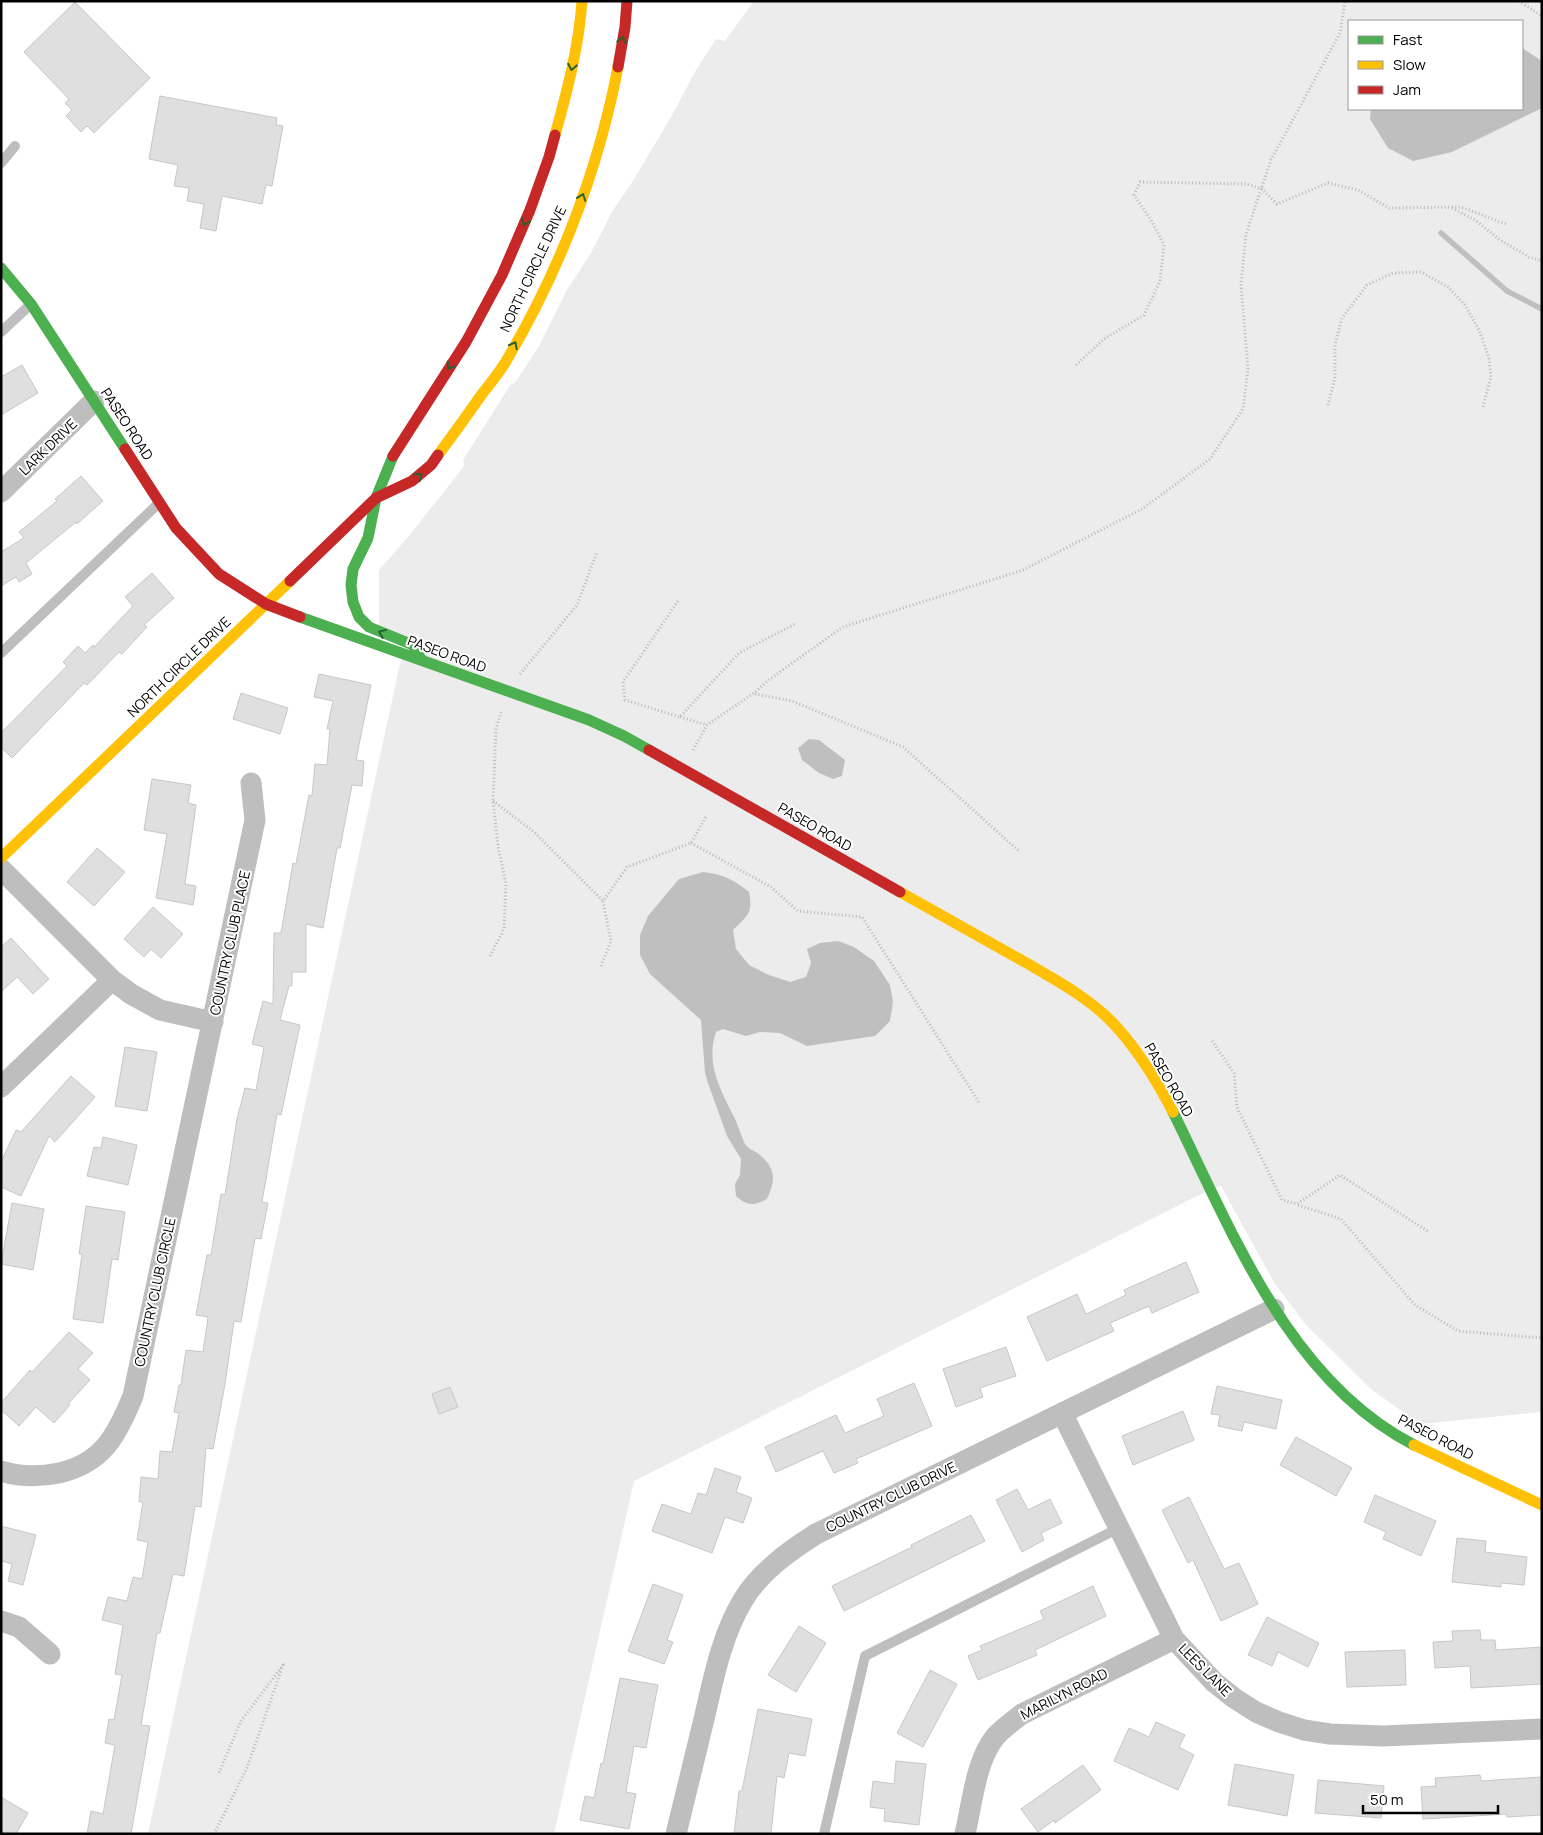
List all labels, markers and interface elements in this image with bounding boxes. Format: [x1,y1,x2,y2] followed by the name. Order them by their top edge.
[1348,20,1523,110] legend
[1393,29,1422,50] text: Fast
[617,36,627,45] one-way arrow
[1393,54,1426,75] text: Slow
[567,62,577,71] one-way arrow
[1393,79,1421,100] text: Jam
[576,194,586,202] one-way arrow
[495,203,570,335] street label: NORTH CIRCLE DRIVE
[520,217,531,226] one-way arrow
[508,341,518,350] one-way arrow
[447,360,456,369] one-way arrow
[97,384,158,463] street label: PASEO ROAD
[15,414,81,479] street label: LARK DRIVE
[413,473,422,481] one-way arrow
[123,612,235,721] street label: NORTH CIRCLE DRIVE
[379,629,387,639] one-way arrow
[405,631,489,677] street label: PASEO ROAD
[775,798,856,855] street label: PASEO ROAD
[205,869,254,1017] street label: COUNTRY CLUB PLACE
[1141,1039,1198,1120] street label: PASEO ROAD
[129,1216,180,1368] street label: COUNTRY CLUB CIRCLE
[1395,1409,1477,1464] street label: PASEO ROAD
[822,1457,959,1536] street label: COUNTRY CLUB DRIVE
[1175,1639,1236,1700] street label: LEES LANE
[1017,1663,1111,1724] street label: MARILYN ROAD
[1363,1782,1498,1814] scale bar
[1370,1789,1404,1810] text: 50 m

